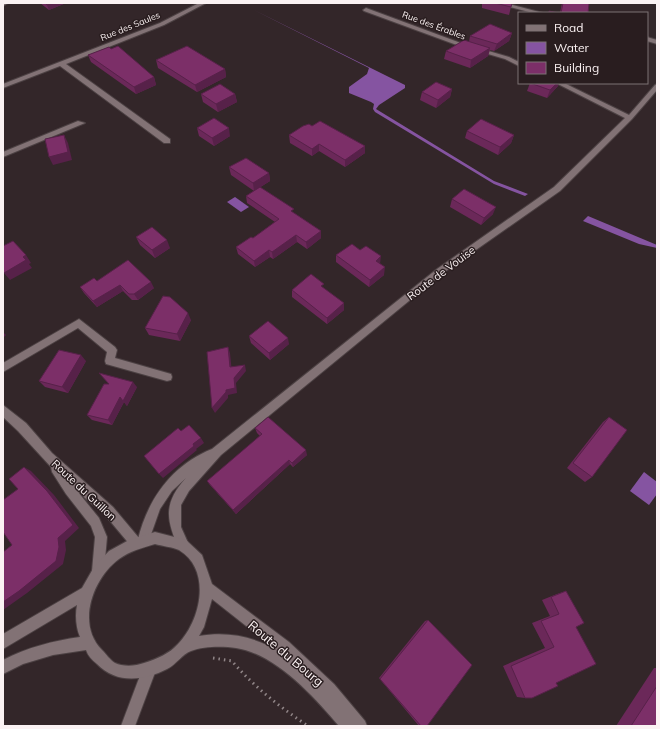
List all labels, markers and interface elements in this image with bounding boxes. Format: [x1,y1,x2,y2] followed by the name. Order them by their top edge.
[401,8,467,42] street label: Rue des Érables
[99,9,161,43] street label: Rue des Saules
[518,12,648,84] legend
[554,20,583,35] text: Road
[554,40,590,55] text: Water
[554,60,599,75] text: Building
[404,243,478,303] street label: Route de Vouise
[49,456,119,524] street label: Route du Guillon
[245,617,327,689] street label: Route du Bourg

